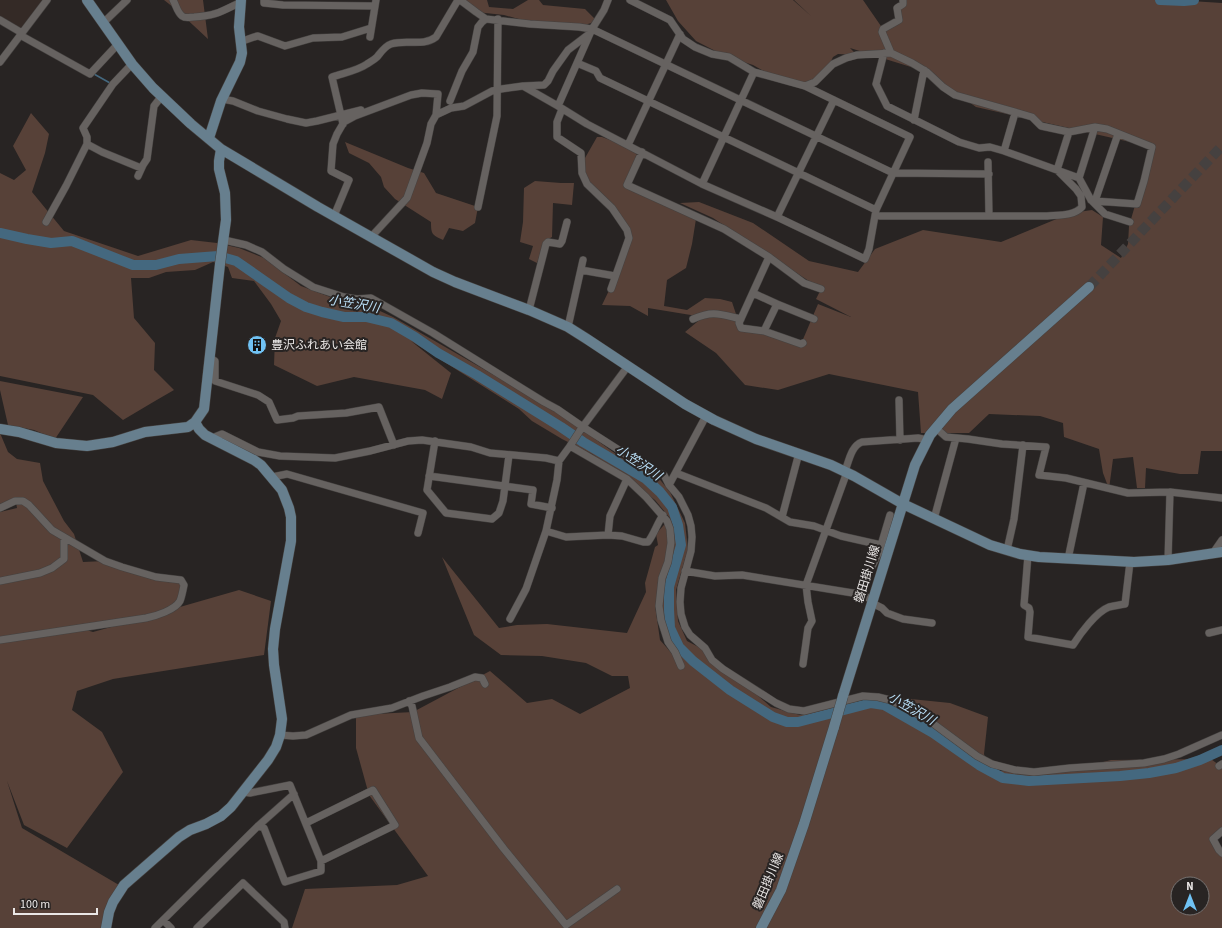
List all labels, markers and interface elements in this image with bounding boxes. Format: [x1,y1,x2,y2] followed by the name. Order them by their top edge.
[327,291,383,318] water label: 小笠沢川
[246,334,268,356] building icon: 豊沢ふれあい会館
[271,337,367,354] place label: 豊沢ふれあい会館
[612,441,667,486] water label: 小笠沢川
[851,543,884,605] street label: 磐田掛川線
[884,688,940,731] water label: 小笠沢川
[749,850,788,912] street label: 磐田掛川線
[1170,876,1210,916] north arrow
[1186,879,1194,894] text: N
[14,890,97,916] scale bar
[20,896,50,913] text: 100 m

